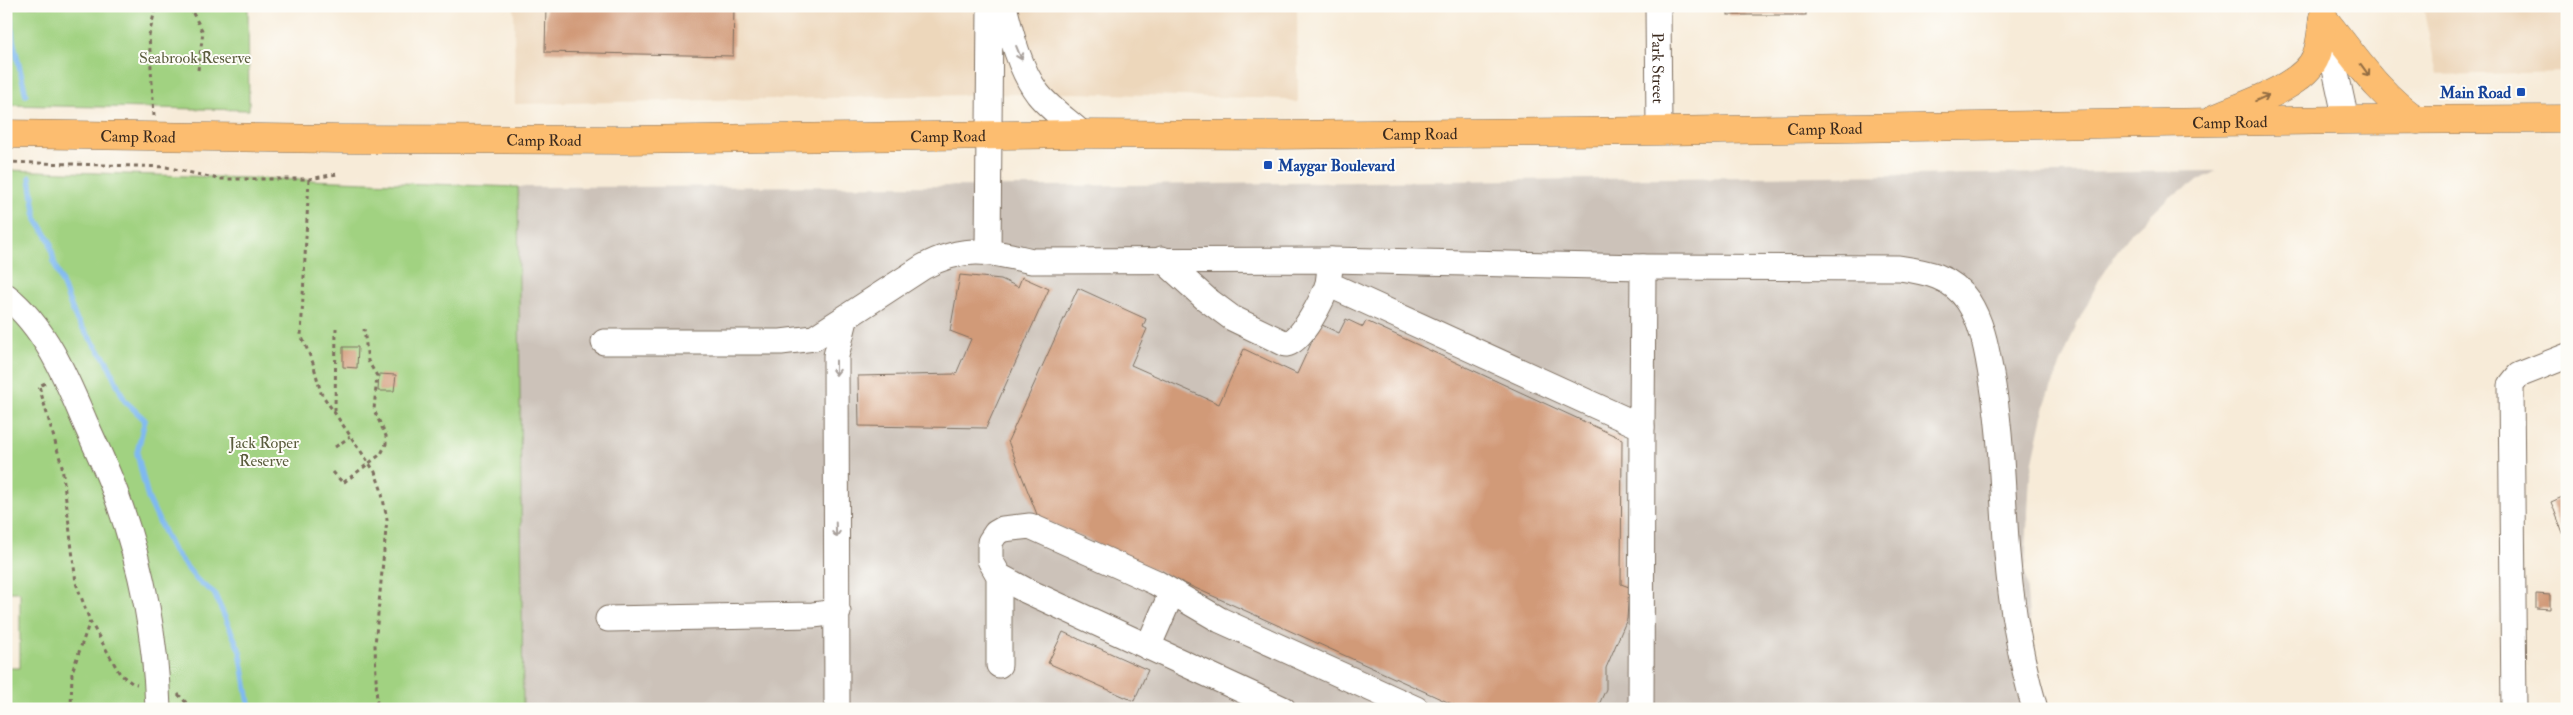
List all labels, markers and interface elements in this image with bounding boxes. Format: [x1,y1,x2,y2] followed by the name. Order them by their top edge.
[1647,32,1668,104] street label: Park Street
[1015,45,1024,60] one-way arrow
[139,48,251,68] park label: Seabrook Reserve
[2360,62,2370,76] one-way arrow
[2439,83,2511,103] place label: Main Road
[2515,86,2527,98] marker: Main Road
[2254,92,2269,102] one-way arrow
[2192,112,2268,134] street label: Camp Road
[1787,119,1863,140] street label: Camp Road
[1382,124,1458,146] street label: Camp Road
[100,126,176,148] street label: Camp Road
[910,126,986,148] street label: Camp Road
[506,131,582,152] street label: Camp Road
[1277,156,1395,177] place label: Maygar Boulevard
[1262,159,1274,171] marker: Maygar Boulevard
[831,359,841,375] one-way arrow
[228,433,299,471] park label: Jack Roper Reserve
[832,522,841,538] one-way arrow

